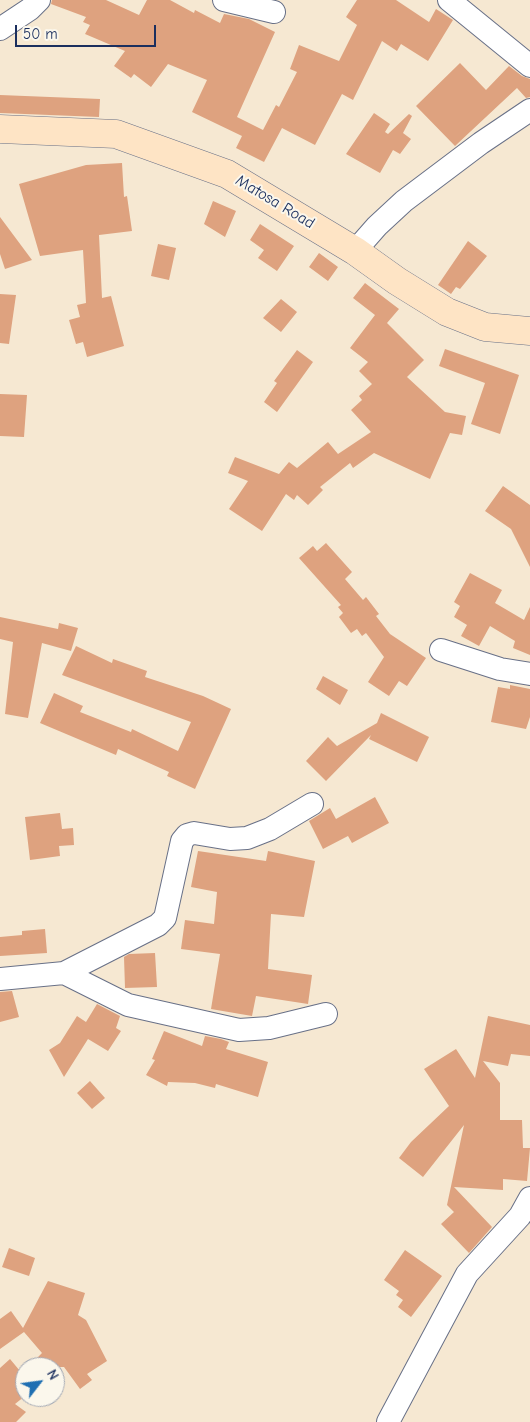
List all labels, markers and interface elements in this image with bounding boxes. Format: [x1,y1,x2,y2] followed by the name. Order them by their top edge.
[18,15,159,47] scale bar
[23,25,58,43] text: 50 m
[232,171,318,233] street label: Matosa Road
[15,1357,65,1407] north arrow
[43,1367,62,1383] text: N

